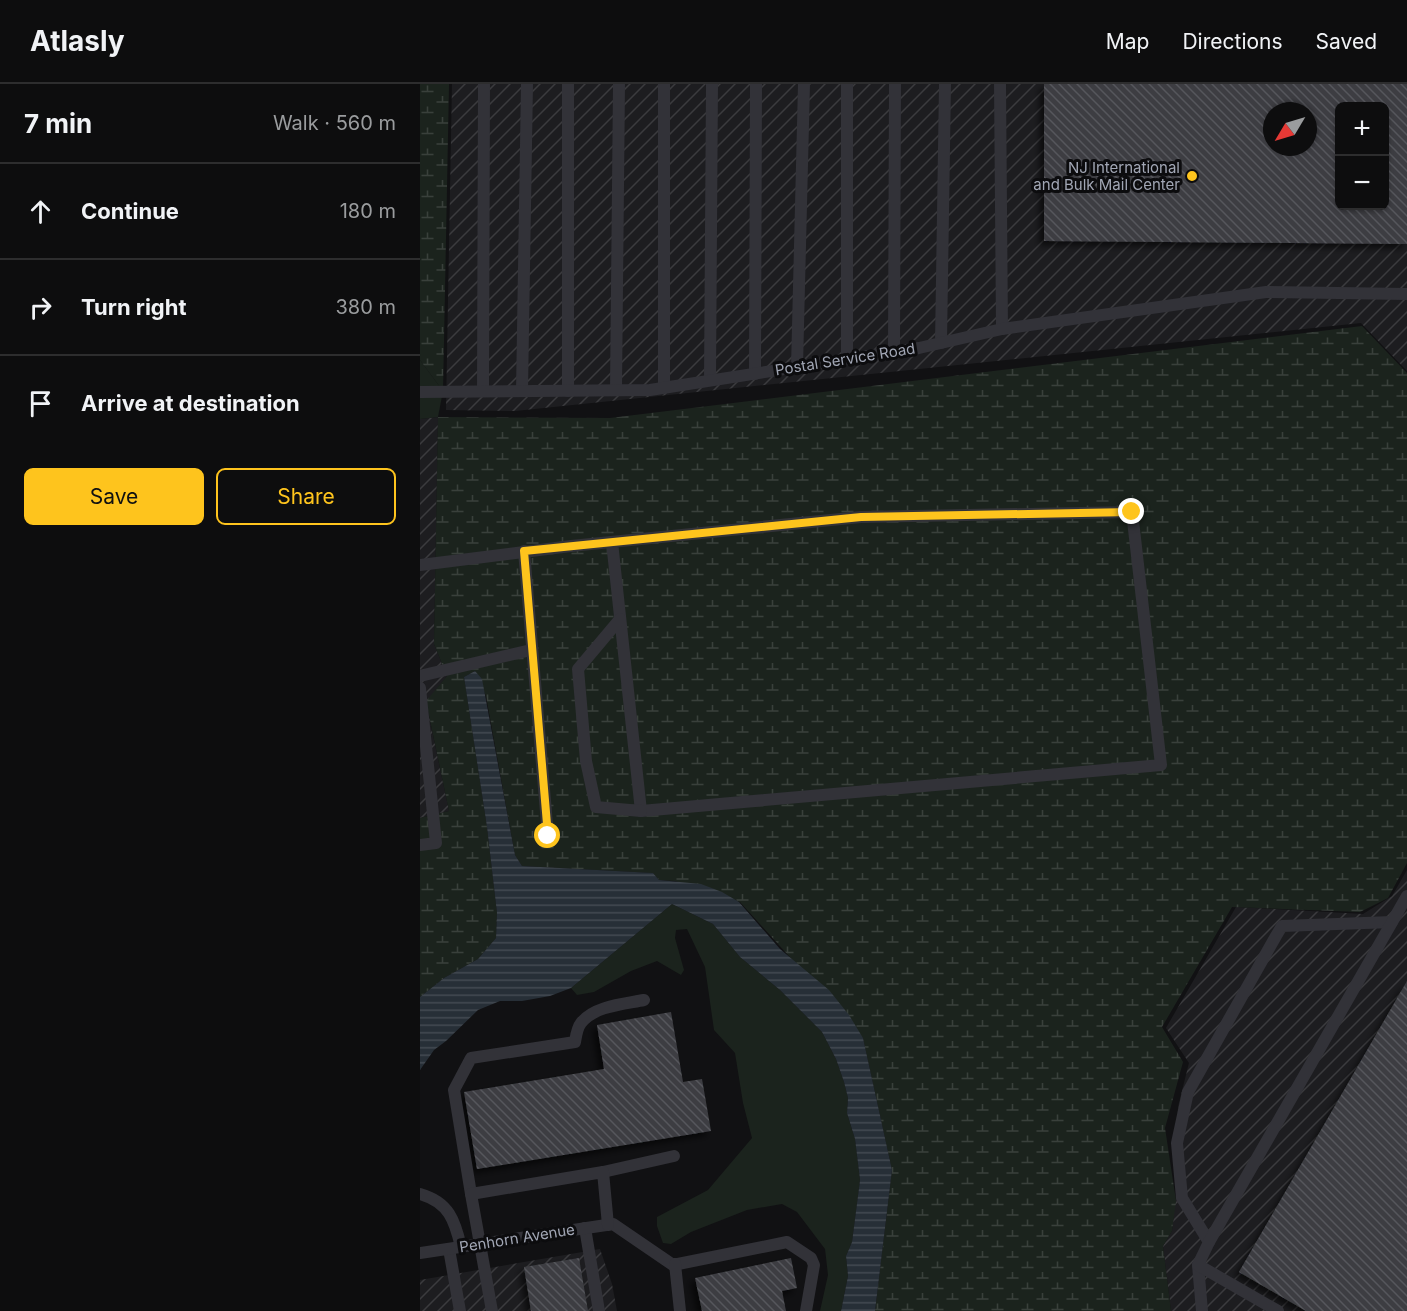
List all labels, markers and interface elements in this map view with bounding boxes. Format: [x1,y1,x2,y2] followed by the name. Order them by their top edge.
[30,24,125,58] text: Atlasly
[1106,29,1149,54] text: Map
[1182,29,1283,54] text: Directions
[1316,29,1377,54] text: Saved
[1263,102,1317,156] north arrow
[1335,102,1389,210] map controls
[1335,102,1389,156] button: +
[24,108,92,139] text: 7 min
[273,111,396,135] text: Walk · 560 m
[1335,156,1389,210] button: −
[1033,158,1180,194] place label: NJ International and Bulk Mail Center
[1185,169,1199,183] marker: NJ International and Bulk Mail Center
[24,195,57,228] icon: ahead
[81,198,179,224] text: Continue
[340,199,396,223] text: 180 m
[24,291,57,324] icon: right
[81,294,187,320] text: Turn right
[336,295,396,319] text: 380 m
[774,339,916,379] street label: Postal Service Road
[24,387,57,420] icon: arrive
[81,390,300,416] text: Arrive at destination
[24,468,204,525] button: Save
[216,468,396,525] button: Share
[1118,498,1144,524] route end
[534,822,560,848] route start
[458,1219,576,1257] street label: Penhorn Avenue

